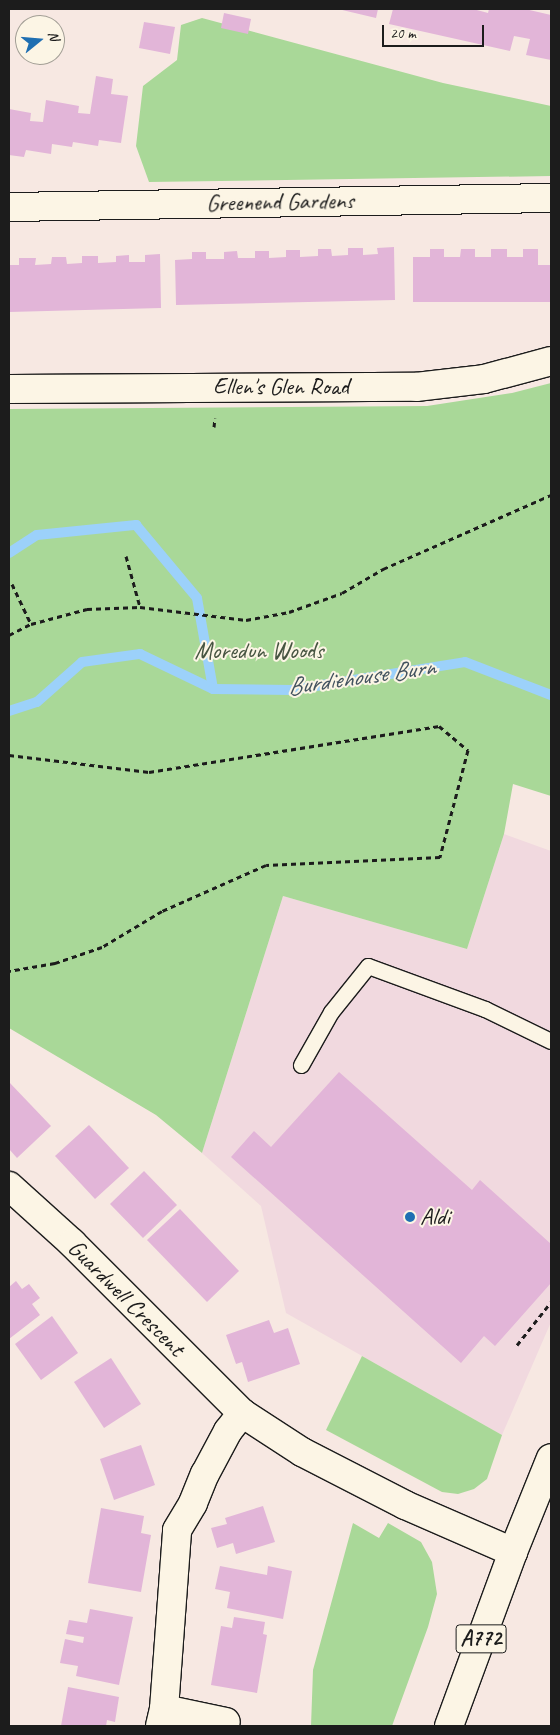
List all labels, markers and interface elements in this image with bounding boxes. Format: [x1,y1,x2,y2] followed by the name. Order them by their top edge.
[15,15,65,65] north arrow
[385,15,488,47] scale bar
[390,24,416,43] text: 20 m
[44,29,63,42] text: N
[206,186,354,218] street label: Greenend Gardens
[213,373,349,401] street label: Ellen's Glen Road
[195,637,323,665] park label: Moredun Woods
[285,652,437,702] water label: Burdiehouse Burn
[420,1203,450,1231] place label: Aldi
[404,1211,416,1223] marker: Aldi
[61,1233,191,1363] street label: Guardwell Crescent
[455,1620,507,1658] road number: A772

